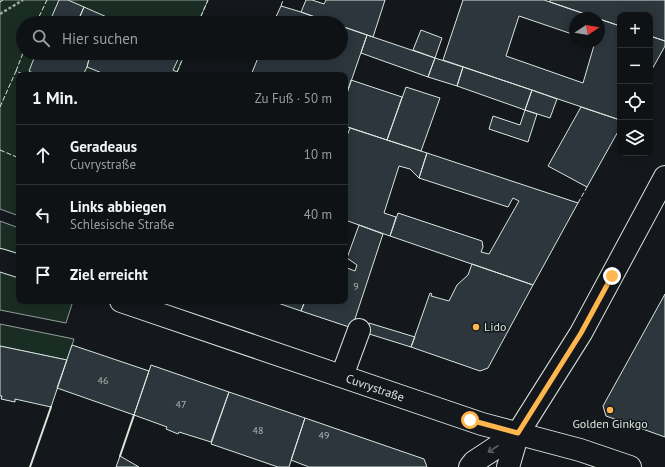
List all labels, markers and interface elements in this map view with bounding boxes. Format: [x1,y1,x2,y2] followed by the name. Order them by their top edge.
[569,12,605,48] north arrow
[617,12,653,156] map controls
[617,12,653,48] button: +
[16,16,348,60] search box
[30,27,52,49] icon: search
[62,29,138,48] text: Hier suchen
[617,48,653,84] button: −
[617,84,653,120] button: locate
[32,87,78,109] text: 1 Min.
[255,90,332,107] text: Zu Fuß · 50 m
[617,120,653,156] button: layers
[70,137,137,156] text: Geradeaus
[32,144,54,166] icon: ahead
[304,146,332,163] text: 10 m
[70,156,136,173] text: Cuvrystraße
[70,197,166,216] text: Links abbiegen
[32,204,54,226] icon: left
[304,206,332,223] text: 40 m
[70,216,174,233] text: Schlesische Straße
[32,264,54,286] icon: arrive
[70,265,148,284] text: Ziel erreicht
[603,267,621,285] route end
[353,280,359,293] house number: 9
[484,319,506,334] place label: Lido
[471,322,481,332] marker: Lido
[344,371,406,405] street label: Cuvrystraße
[98,374,108,387] house number: 46
[176,398,186,411] house number: 47
[605,405,615,415] marker: Golden Ginkgo
[461,411,479,429] route start
[572,416,648,431] place label: Golden Ginkgo
[253,424,263,437] house number: 48
[319,429,329,442] house number: 49
[488,445,499,453] one-way arrow

